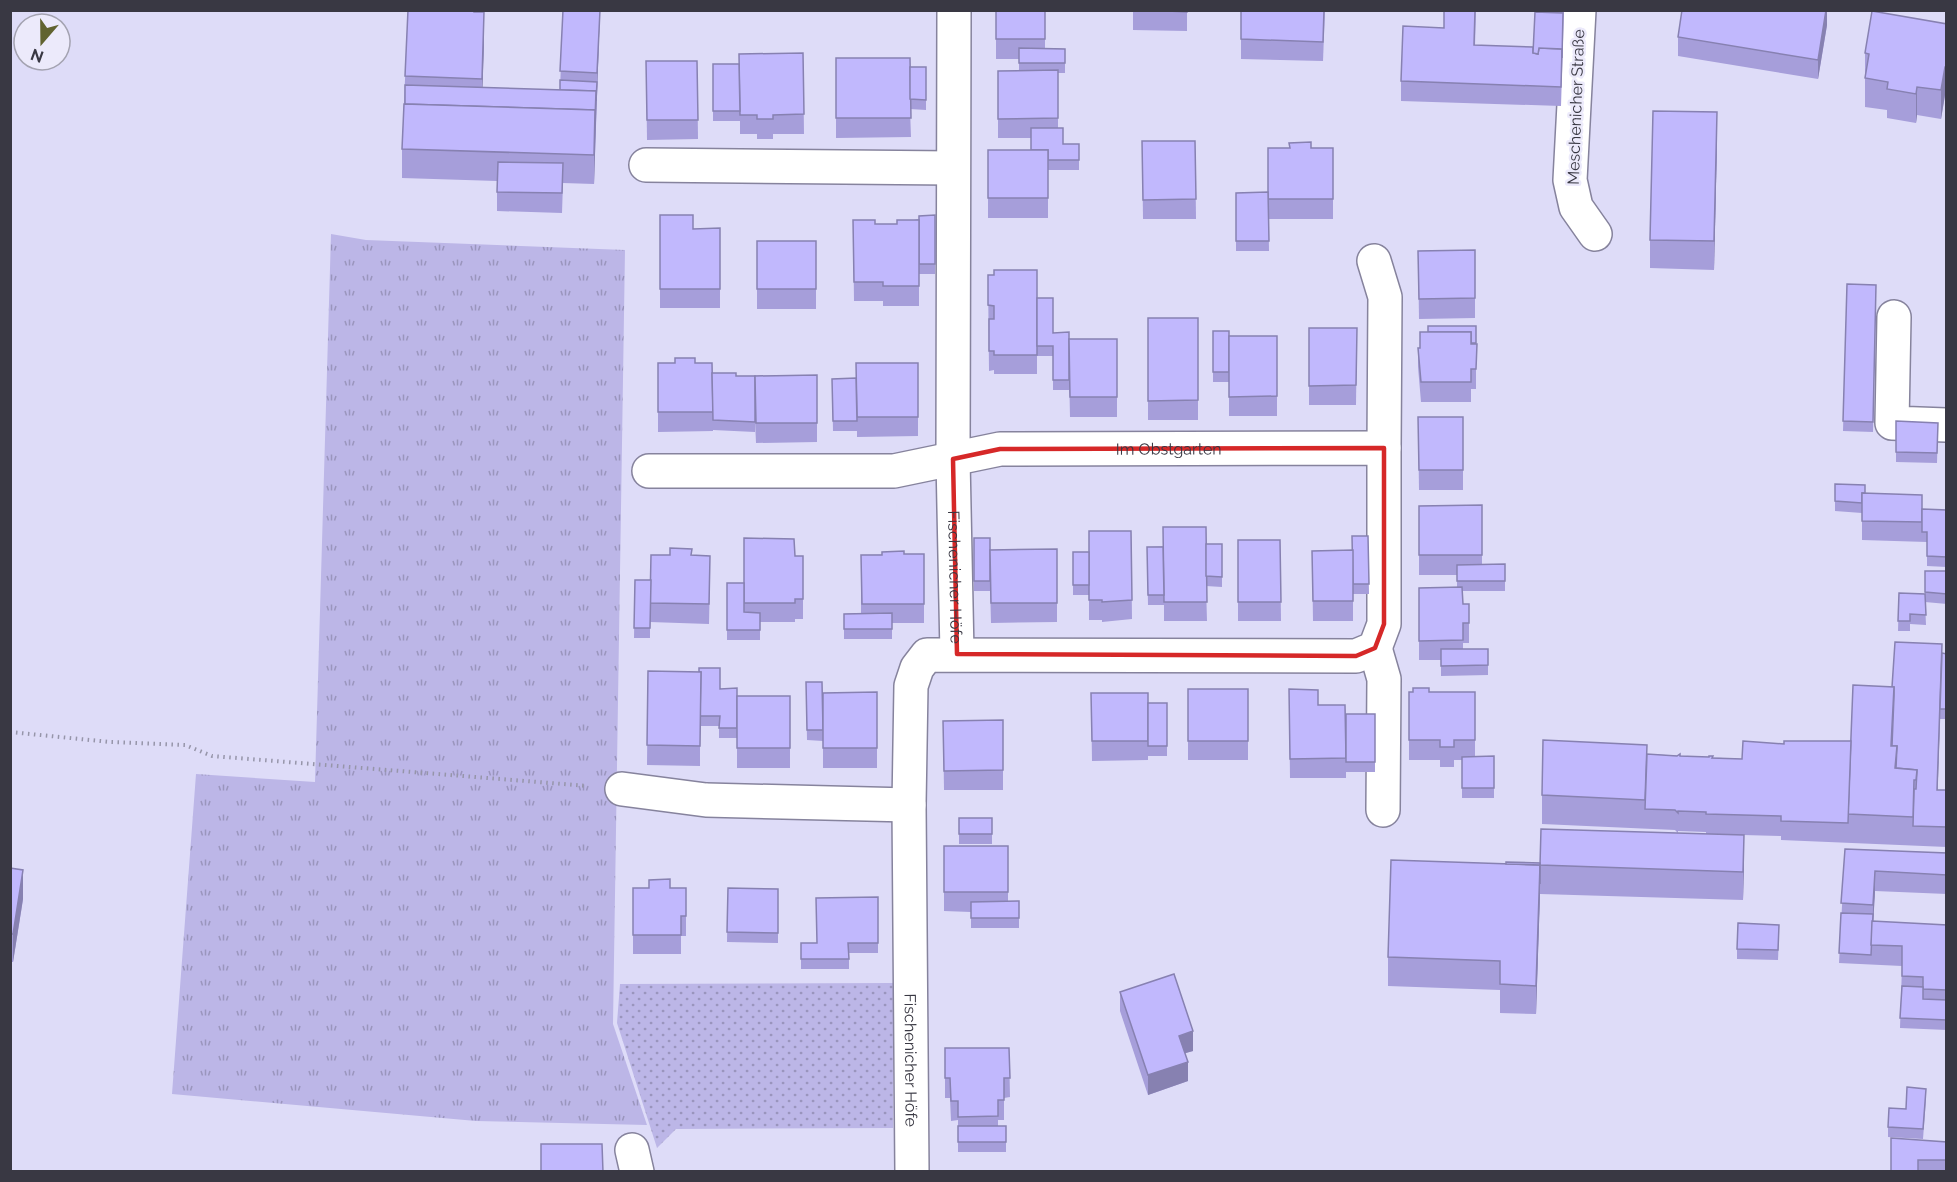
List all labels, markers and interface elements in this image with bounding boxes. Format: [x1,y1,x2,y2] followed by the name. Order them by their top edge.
[12,12,72,72] north arrow
[1564,29,1588,185] street label: Meschenicher Straße
[28,45,46,67] text: N
[1116,439,1222,458] street label: Im Obstgarten
[945,510,966,644] street label: Fischenicher Höfe
[901,993,921,1127] street label: Fischenicher Höfe

